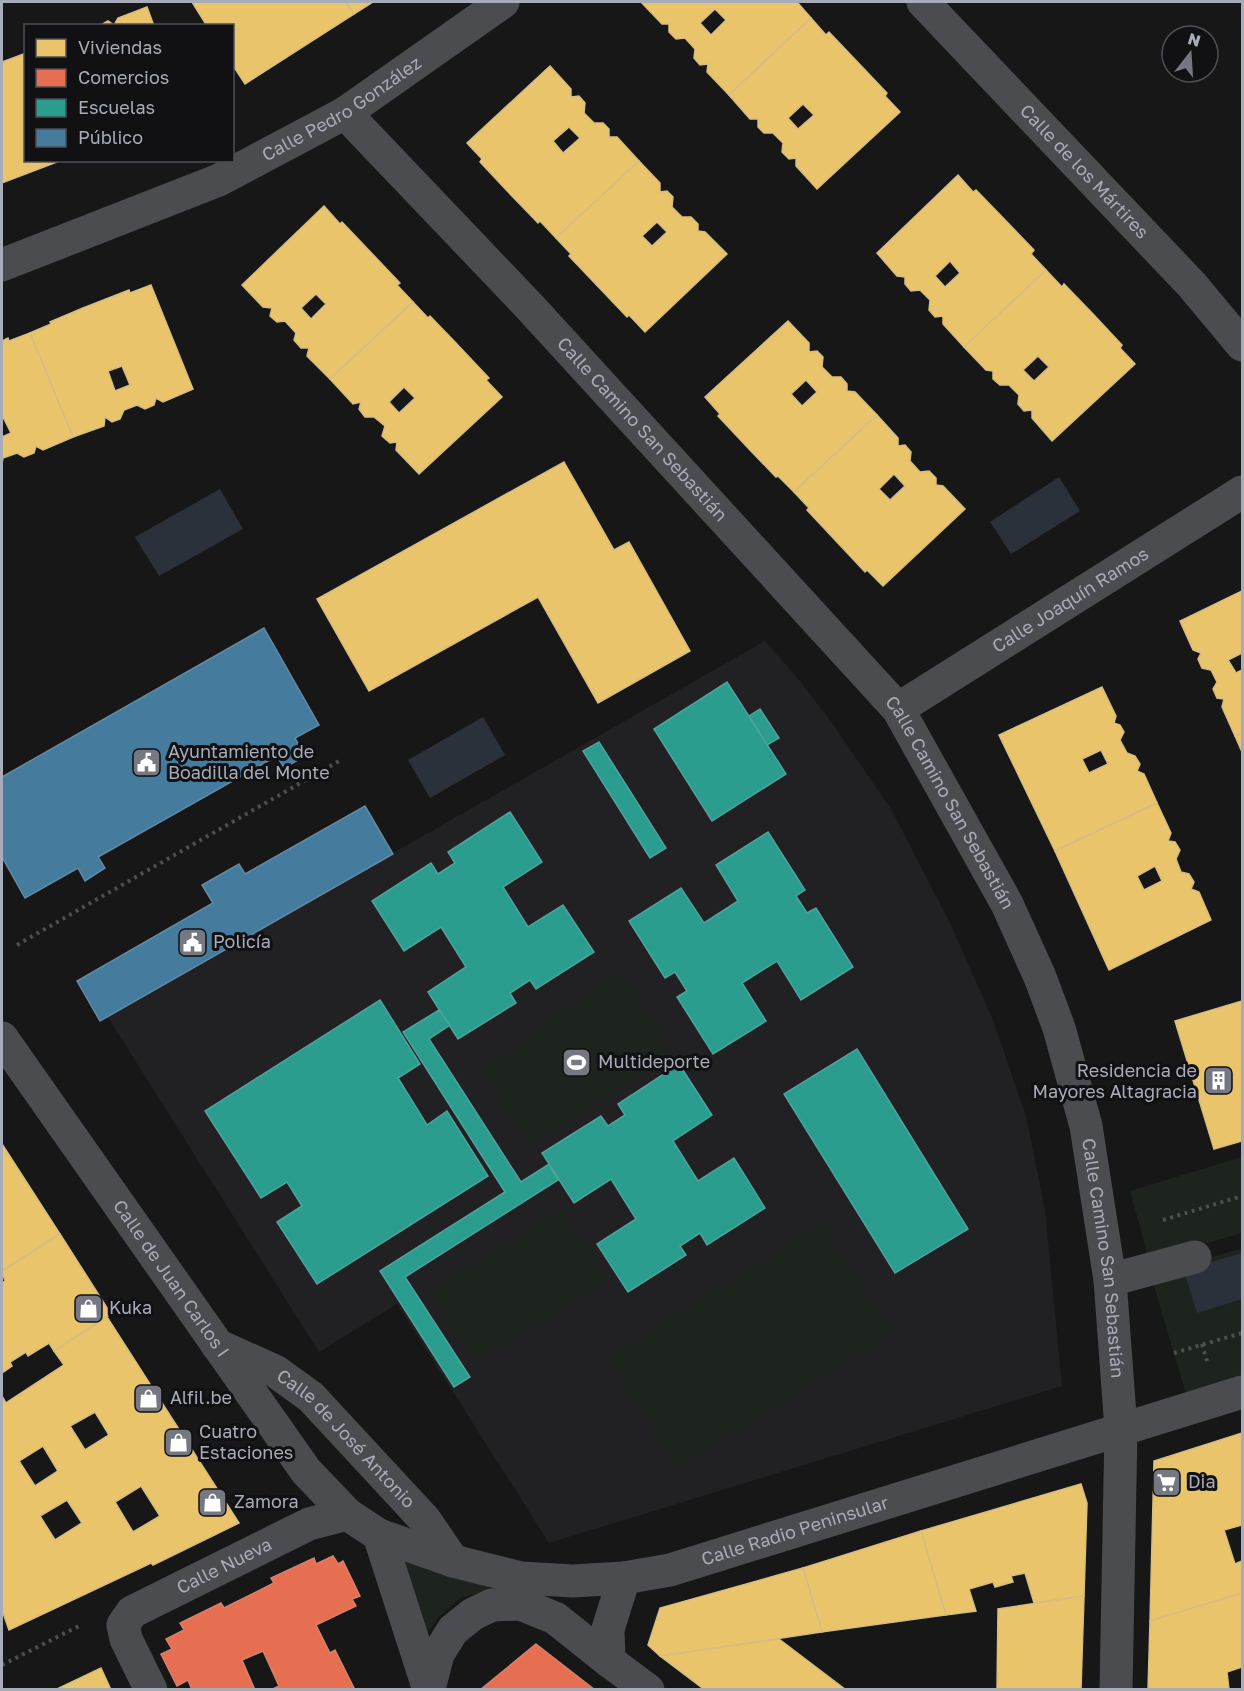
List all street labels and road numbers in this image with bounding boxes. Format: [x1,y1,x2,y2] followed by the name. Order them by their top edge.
[258,51,425,165] street label: Calle Pedro González
[1016,99,1154,243] street label: Calle de los Mártires
[553,332,732,525] street label: Calle Camino San Sebastián
[988,542,1152,657] street label: Calle Joaquín Ramos
[881,691,1020,913] street label: Calle Camino San Sebastián
[1078,1137,1129,1379] street label: Calle Camino San Sebastián
[109,1195,234,1361] street label: Calle de Juan Carlos I
[273,1364,420,1512] street label: Calle de José Antonio
[698,1491,891,1570] street label: Calle Radio Peninsular
[173,1532,275,1598] street label: Calle Nueva

